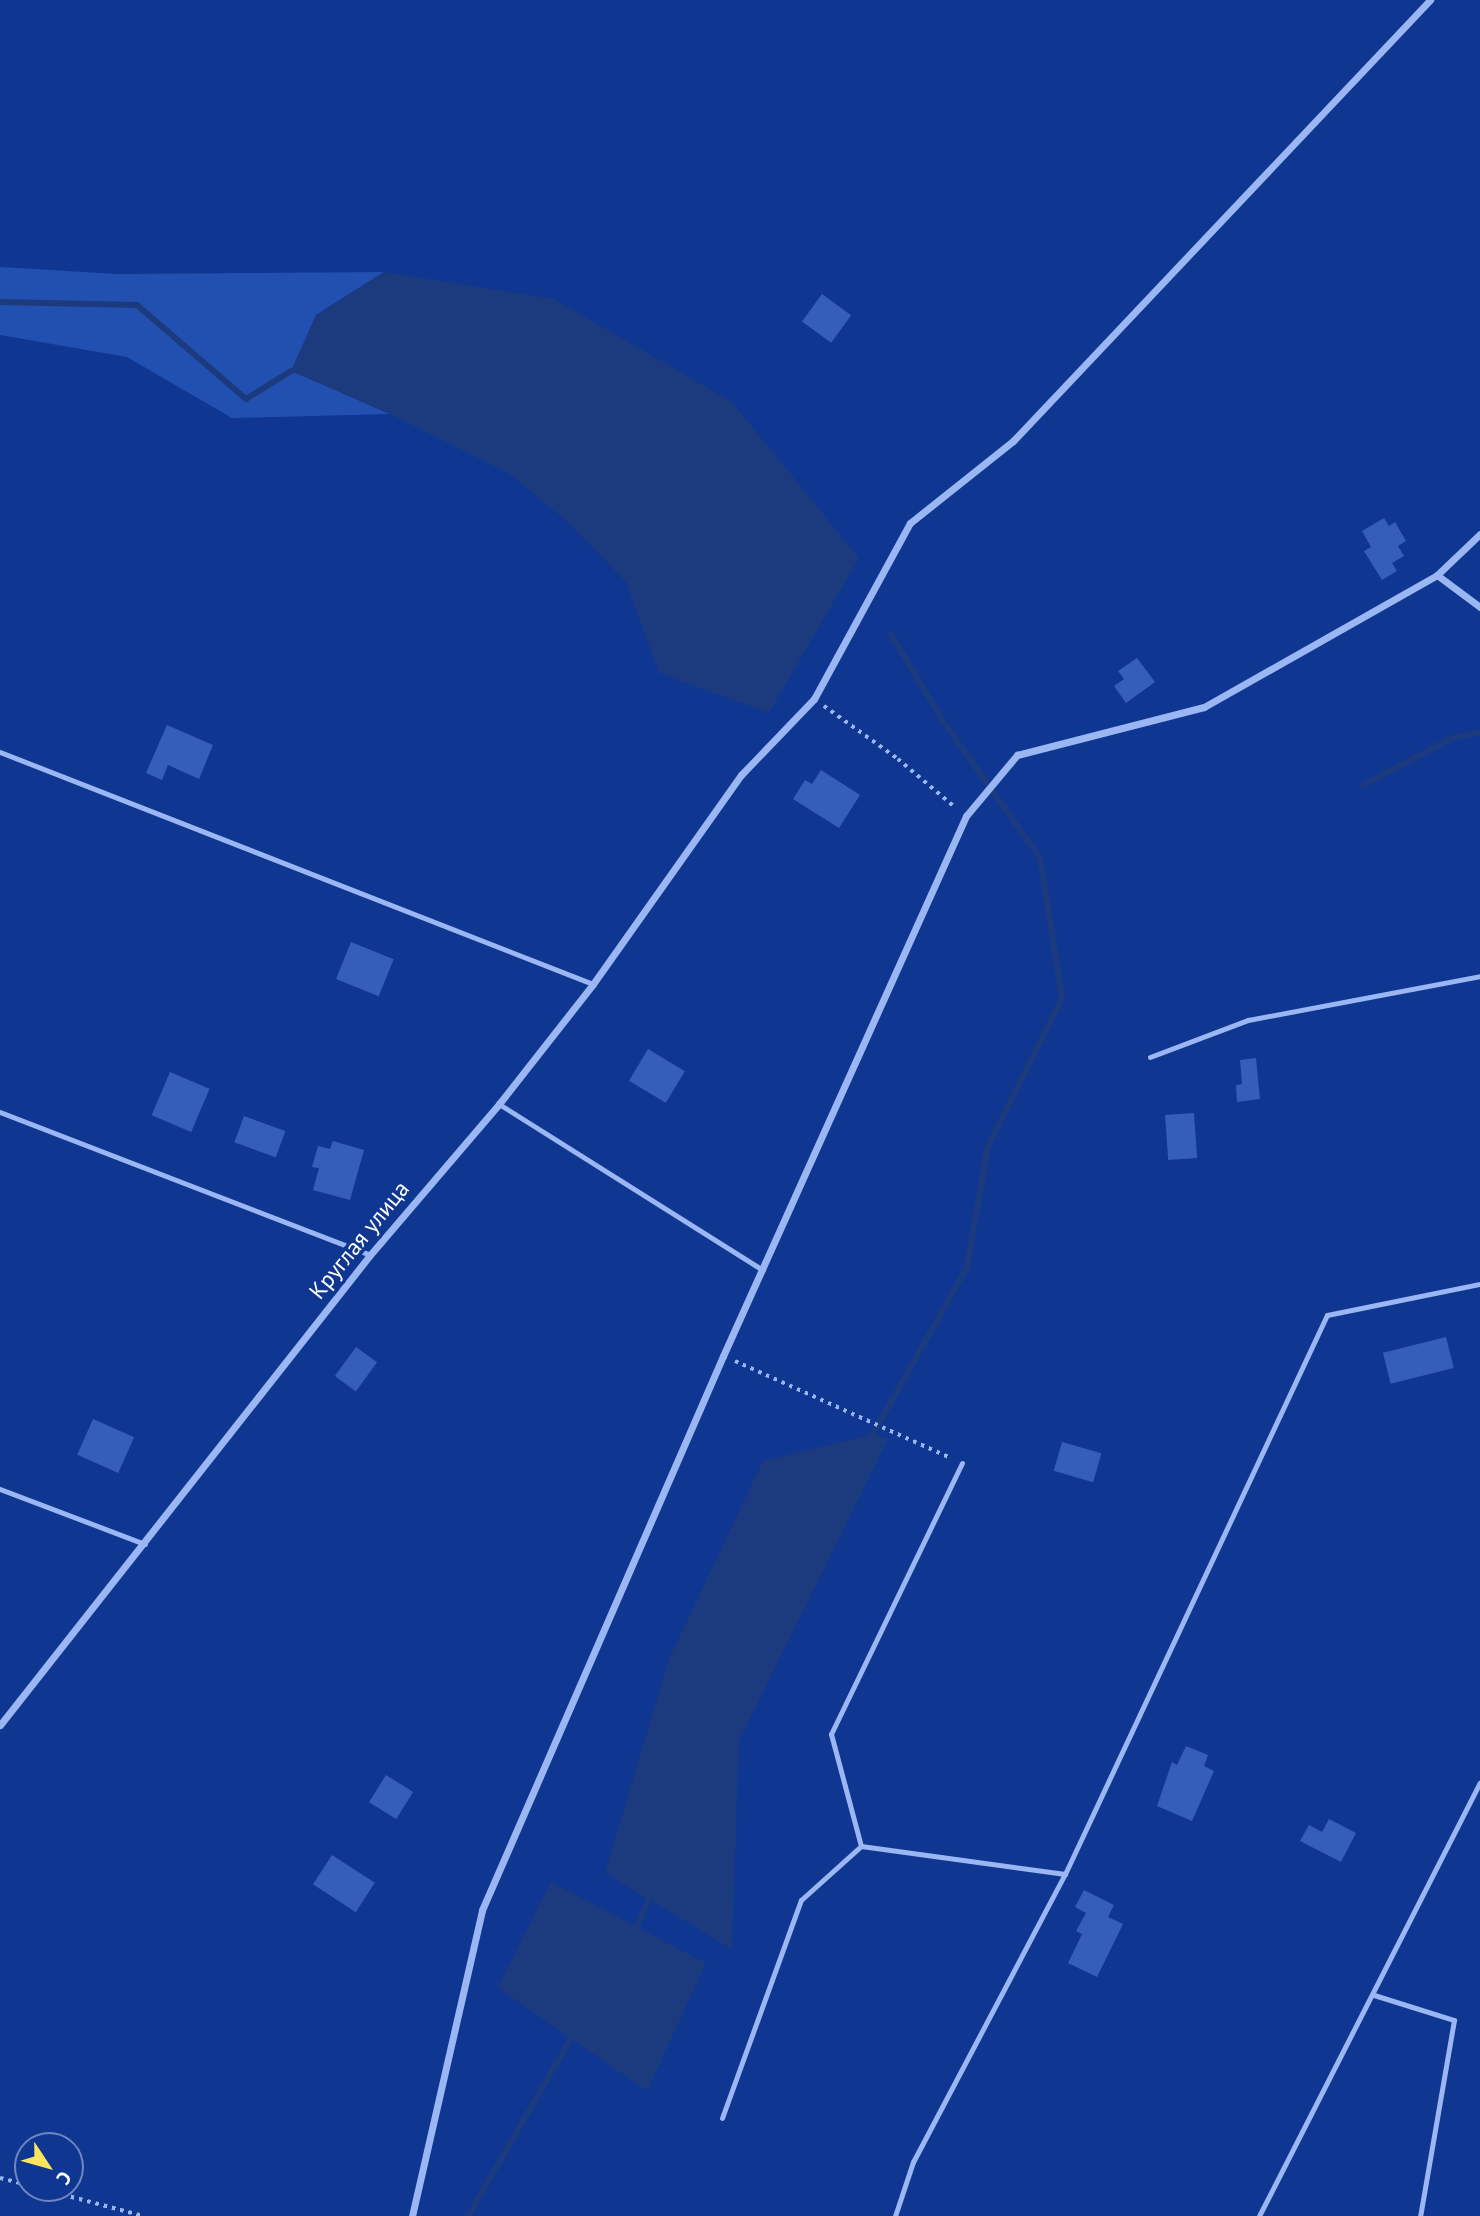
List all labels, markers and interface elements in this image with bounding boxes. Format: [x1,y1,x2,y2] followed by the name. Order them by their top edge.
[303,1176,415,1304] street label: Круглая улица
[14,2132,84,2202] north arrow
[52,2167,77,2190] text: С

